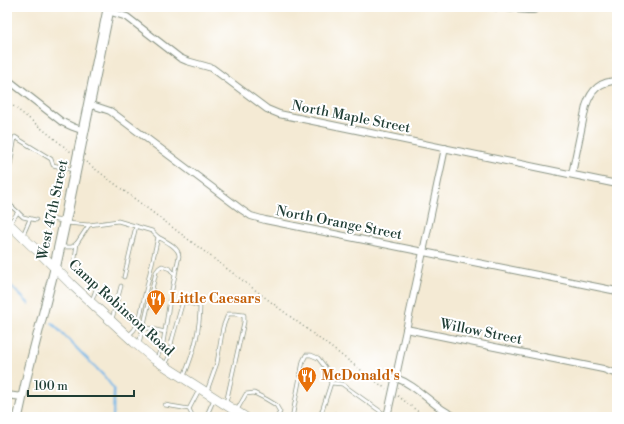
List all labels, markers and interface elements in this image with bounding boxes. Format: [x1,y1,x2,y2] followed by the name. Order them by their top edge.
[290,97,412,137] street label: North Maple Street
[33,158,72,263] street label: West 47th Street
[274,202,404,244] street label: North Orange Street
[64,256,178,360] street label: Camp Robinson Road
[145,288,167,316] restaurant icon: Little Caesars
[170,290,260,308] place label: Little Caesars
[437,315,524,349] street label: Willow Street
[296,365,318,393] restaurant icon: McDonald's
[321,367,400,385] place label: McDonald's
[28,372,134,398] scale bar
[34,379,68,394] text: 100 m

